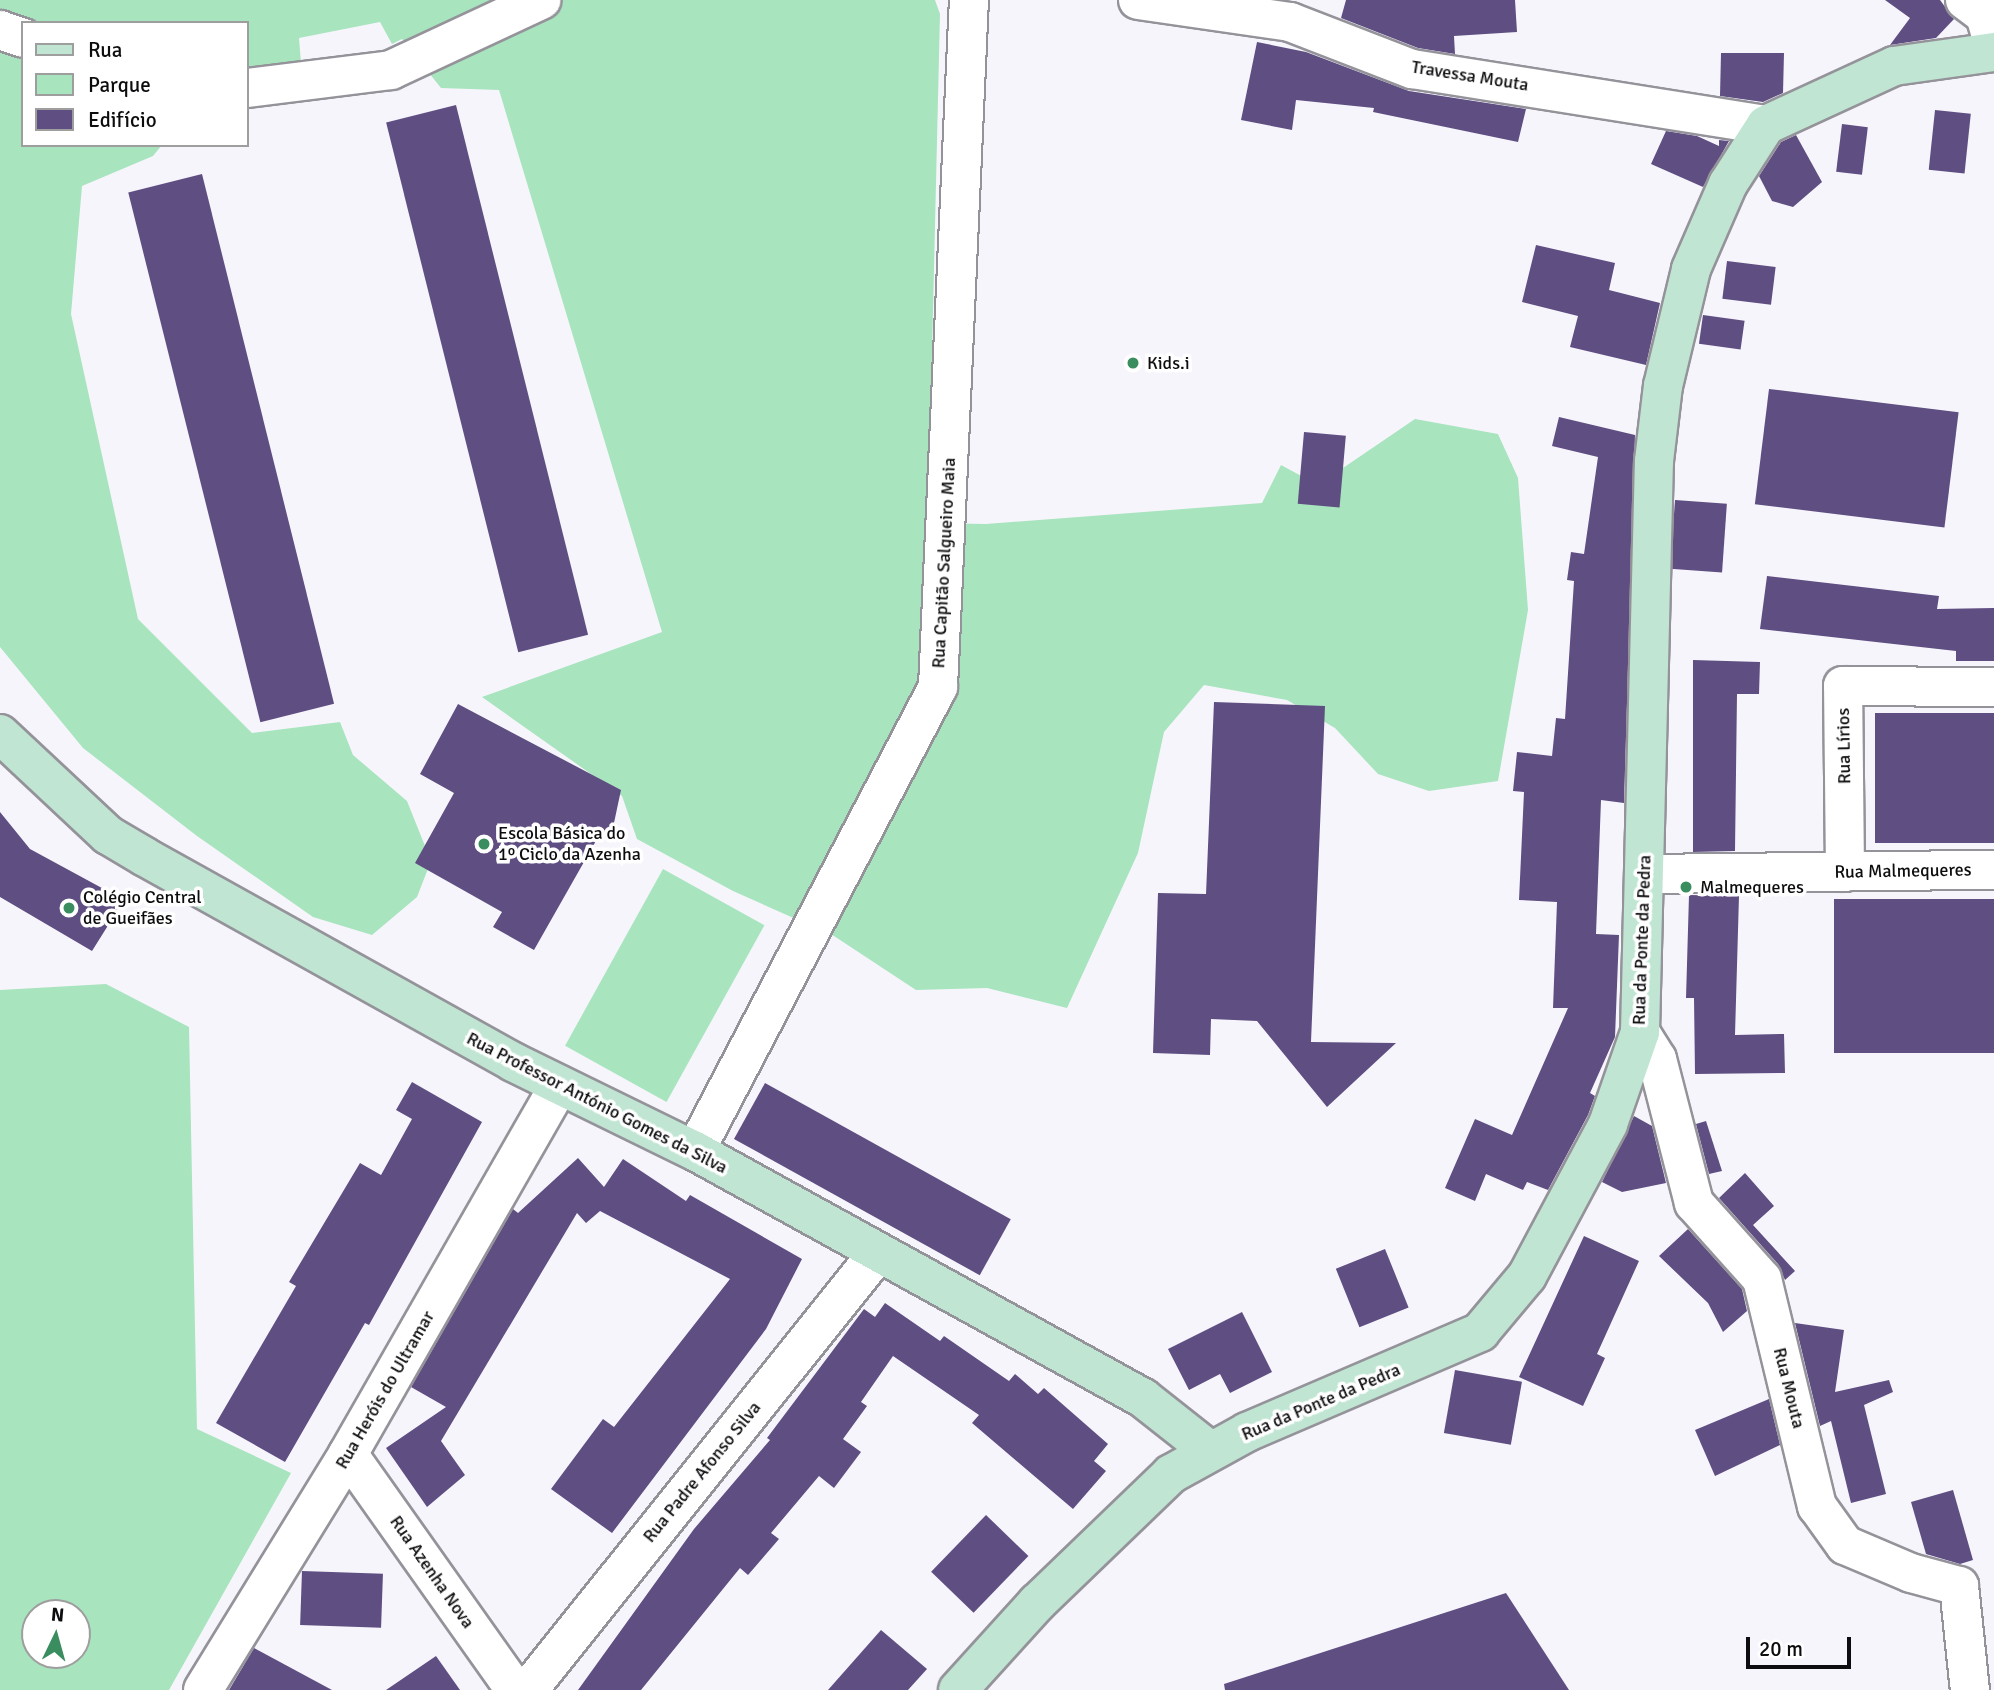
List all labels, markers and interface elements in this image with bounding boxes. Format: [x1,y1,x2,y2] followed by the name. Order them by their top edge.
[21,21,248,147] legend
[88,37,122,63] text: Rua
[1410,56,1530,96] street label: Travessa Mouta
[88,72,151,98] text: Parque
[88,107,157,133] text: Edifício
[1147,352,1190,374] place label: Kids.i
[1125,355,1141,371] marker: Kids.i
[928,457,960,669] street label: Rua Capitão Salgueiro Maia
[1833,708,1855,784] street label: Rua Lírios
[498,823,641,866] place label: Escola Básica do 1º Ciclo da Azenha
[476,836,492,852] marker: Escola Básica do 1º Ciclo da Azenha
[1628,854,1656,1026] street label: Rua da Ponte da Pedra
[1834,859,1972,883] street label: Rua Malmequeres
[1700,876,1804,898] place label: Malmequeres
[1678,879,1694,895] marker: Malmequeres
[83,887,202,930] place label: Colégio Central de Gueifães
[61,900,77,916] marker: Colégio Central de Gueifães
[463,1028,731,1178] street label: Rua Professor António Gomes da Silva
[331,1307,439,1473] street label: Rua Heróis do Ultramar
[1769,1345,1809,1431] street label: Rua Mouta
[1238,1359,1404,1445] street label: Rua da Ponte da Pedra
[638,1397,766,1547] street label: Rua Padre Afonso Silva
[385,1512,479,1632] street label: Rua Azenha Nova
[21,1599,91,1669] north arrow
[50,1603,65,1628] text: N
[1749,1624,1854,1668] scale bar
[1759,1636,1803,1662] text: 20 m

